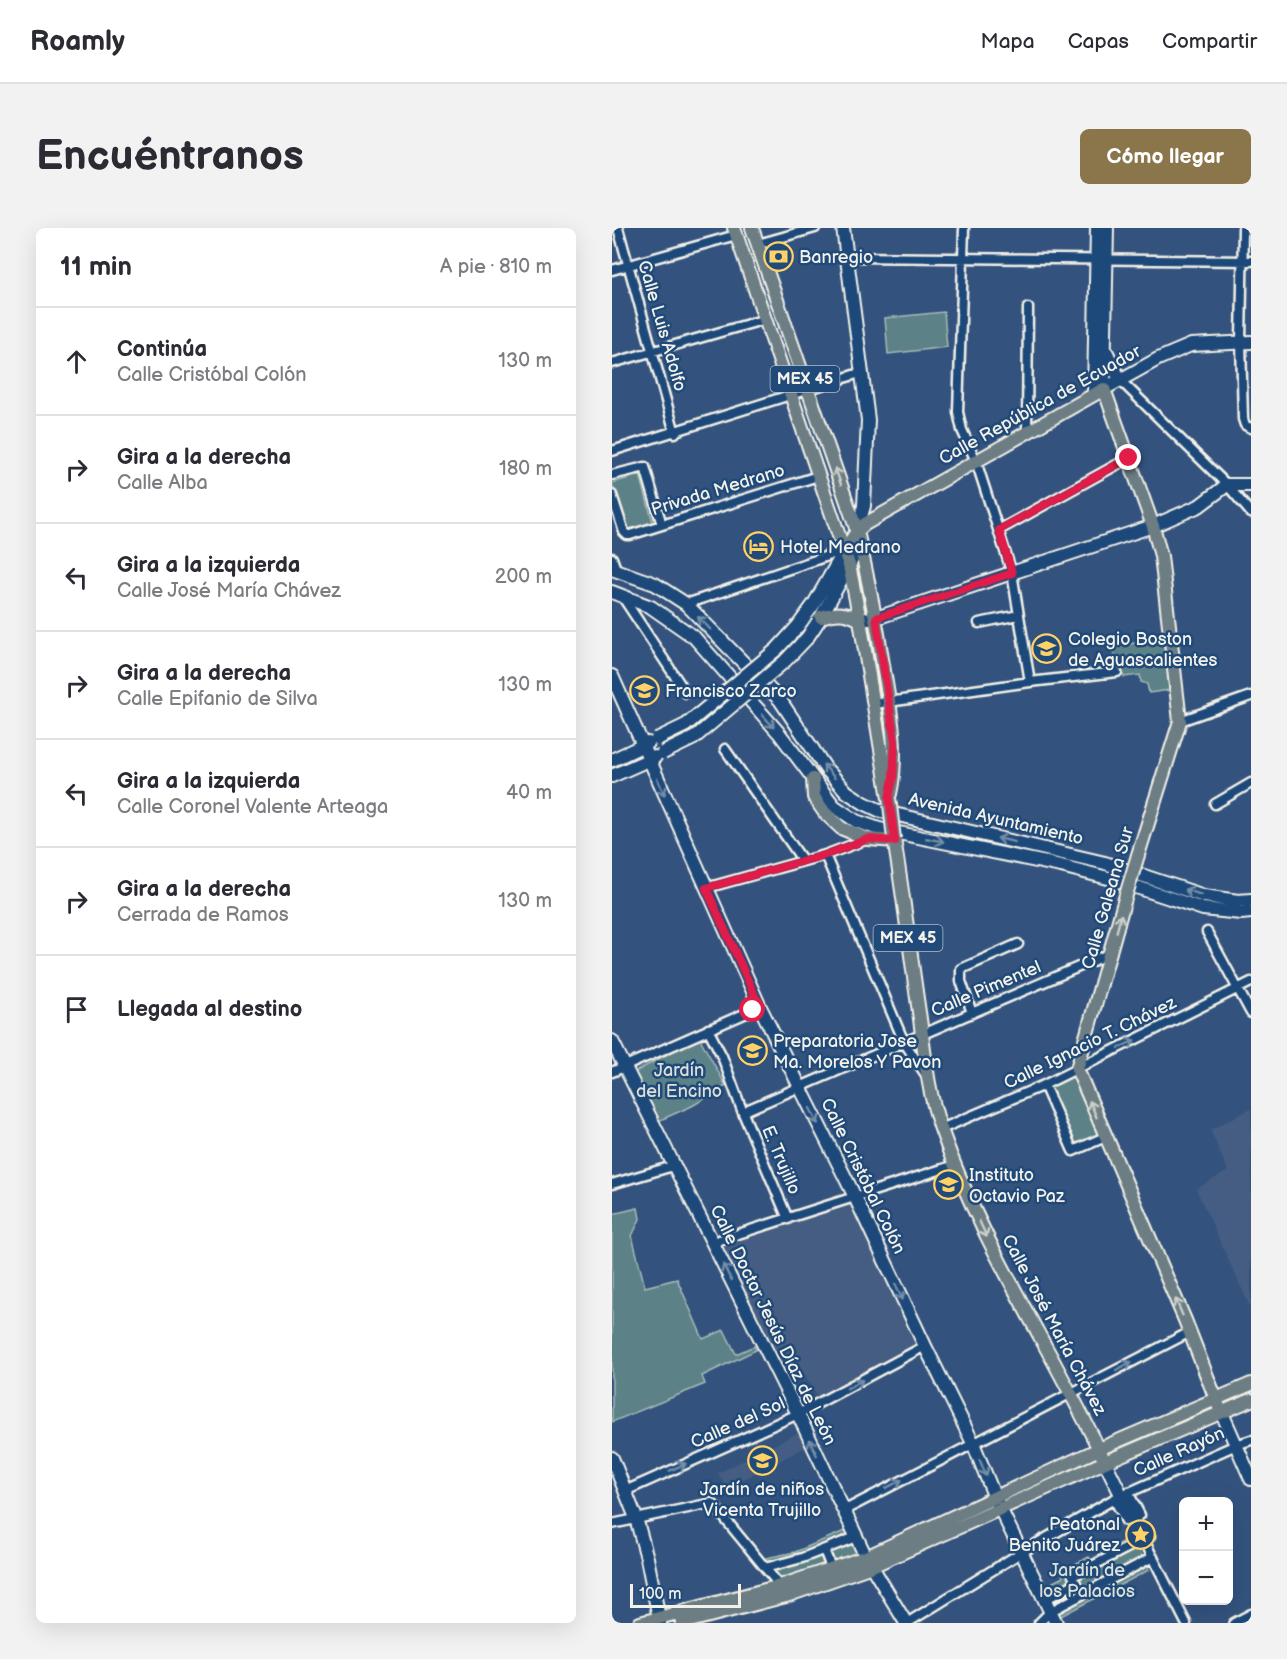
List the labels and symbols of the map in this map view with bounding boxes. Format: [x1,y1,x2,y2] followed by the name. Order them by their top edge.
[762,241,794,273] bank icon: Banregio
[799,247,873,268] place label: Banregio
[633,258,691,394] street label: Calle Luis Adolfo
[935,340,1145,469] street label: Calle República de Ecuador
[770,366,840,392] road number: MEX 45
[1115,444,1141,470] route end
[649,460,787,520] street label: Privada Medrano
[831,467,842,486] one-way arrow
[743,531,775,563] hotel icon: Hotel Medrano
[780,537,901,558] place label: Hotel Medrano
[696,615,711,630] one-way arrow
[1068,629,1217,671] place label: Colegio Boston de Aguascalientes
[1031,633,1063,665] school or university icon: Colegio Boston de Aguascalientes
[628,675,660,707] school or university icon: Francisco Zarco
[665,681,797,702] place label: Francisco Zarco
[761,713,775,728] one-way arrow
[822,763,835,779] one-way arrow
[656,777,667,796] one-way arrow
[907,789,1085,849] street label: Avenida Ayuntamiento
[1078,824,1139,972] street label: Calle Galeana Sur
[997,834,1016,846] one-way arrow
[924,835,944,846] one-way arrow
[1184,886,1203,897] one-way arrow
[1114,914,1125,933] one-way arrow
[874,925,942,951] road number: MEX 45
[928,956,1044,1022] street label: Calle Pimentel
[1000,992,1180,1094] street label: Calle Ignacio T. Chávez
[739,996,765,1022] route start
[773,1031,941,1073] place label: Preparatoria Jose Ma. Morelos Y Pavon
[736,1035,768,1067] school or university icon: Preparatoria Jose Ma. Morelos Y Pavon
[1118,1038,1136,1049] one-way arrow
[636,1060,722,1102] park label: Jardín del Encino
[816,1095,910,1257] street label: Calle Cristóbal Colón
[1087,1100,1098,1118] one-way arrow
[809,1107,820,1125] one-way arrow
[757,1122,805,1198] street label: E. Trujillo
[969,1165,1065,1207] place label: Instituto Octavio Paz
[932,1169,964,1201] school or university icon: Instituto Octavio Paz
[706,1201,840,1449] street label: Calle Doctor Jesús Díaz de León
[978,1219,990,1237] one-way arrow
[997,1231,1111,1419] street label: Calle José María Chávez
[721,1263,733,1281] one-way arrow
[894,1282,906,1300] one-way arrow
[1173,1298,1184,1316] one-way arrow
[1115,1360,1132,1372] one-way arrow
[845,1378,863,1389] one-way arrow
[688,1393,788,1453] street label: Calle del Sol
[1130,1423,1228,1481] street label: Calle Rayón
[807,1439,819,1457] one-way arrow
[746,1444,778,1476] school or university icon: Jardín de niños Vicenta Trujillo
[978,1458,989,1476] one-way arrow
[669,1461,687,1473] one-way arrow
[885,1478,903,1489] one-way arrow
[700,1479,824,1521] place label: Jardín de niños Vicenta Trujillo
[1009,1514,1120,1556] place label: Peatonal Benito Juárez
[1125,1518,1157,1550] place icon: Peatonal Benito Juárez
[1039,1560,1135,1602] park label: Jardín de los Palacios
[630,1581,741,1608] scale bar

